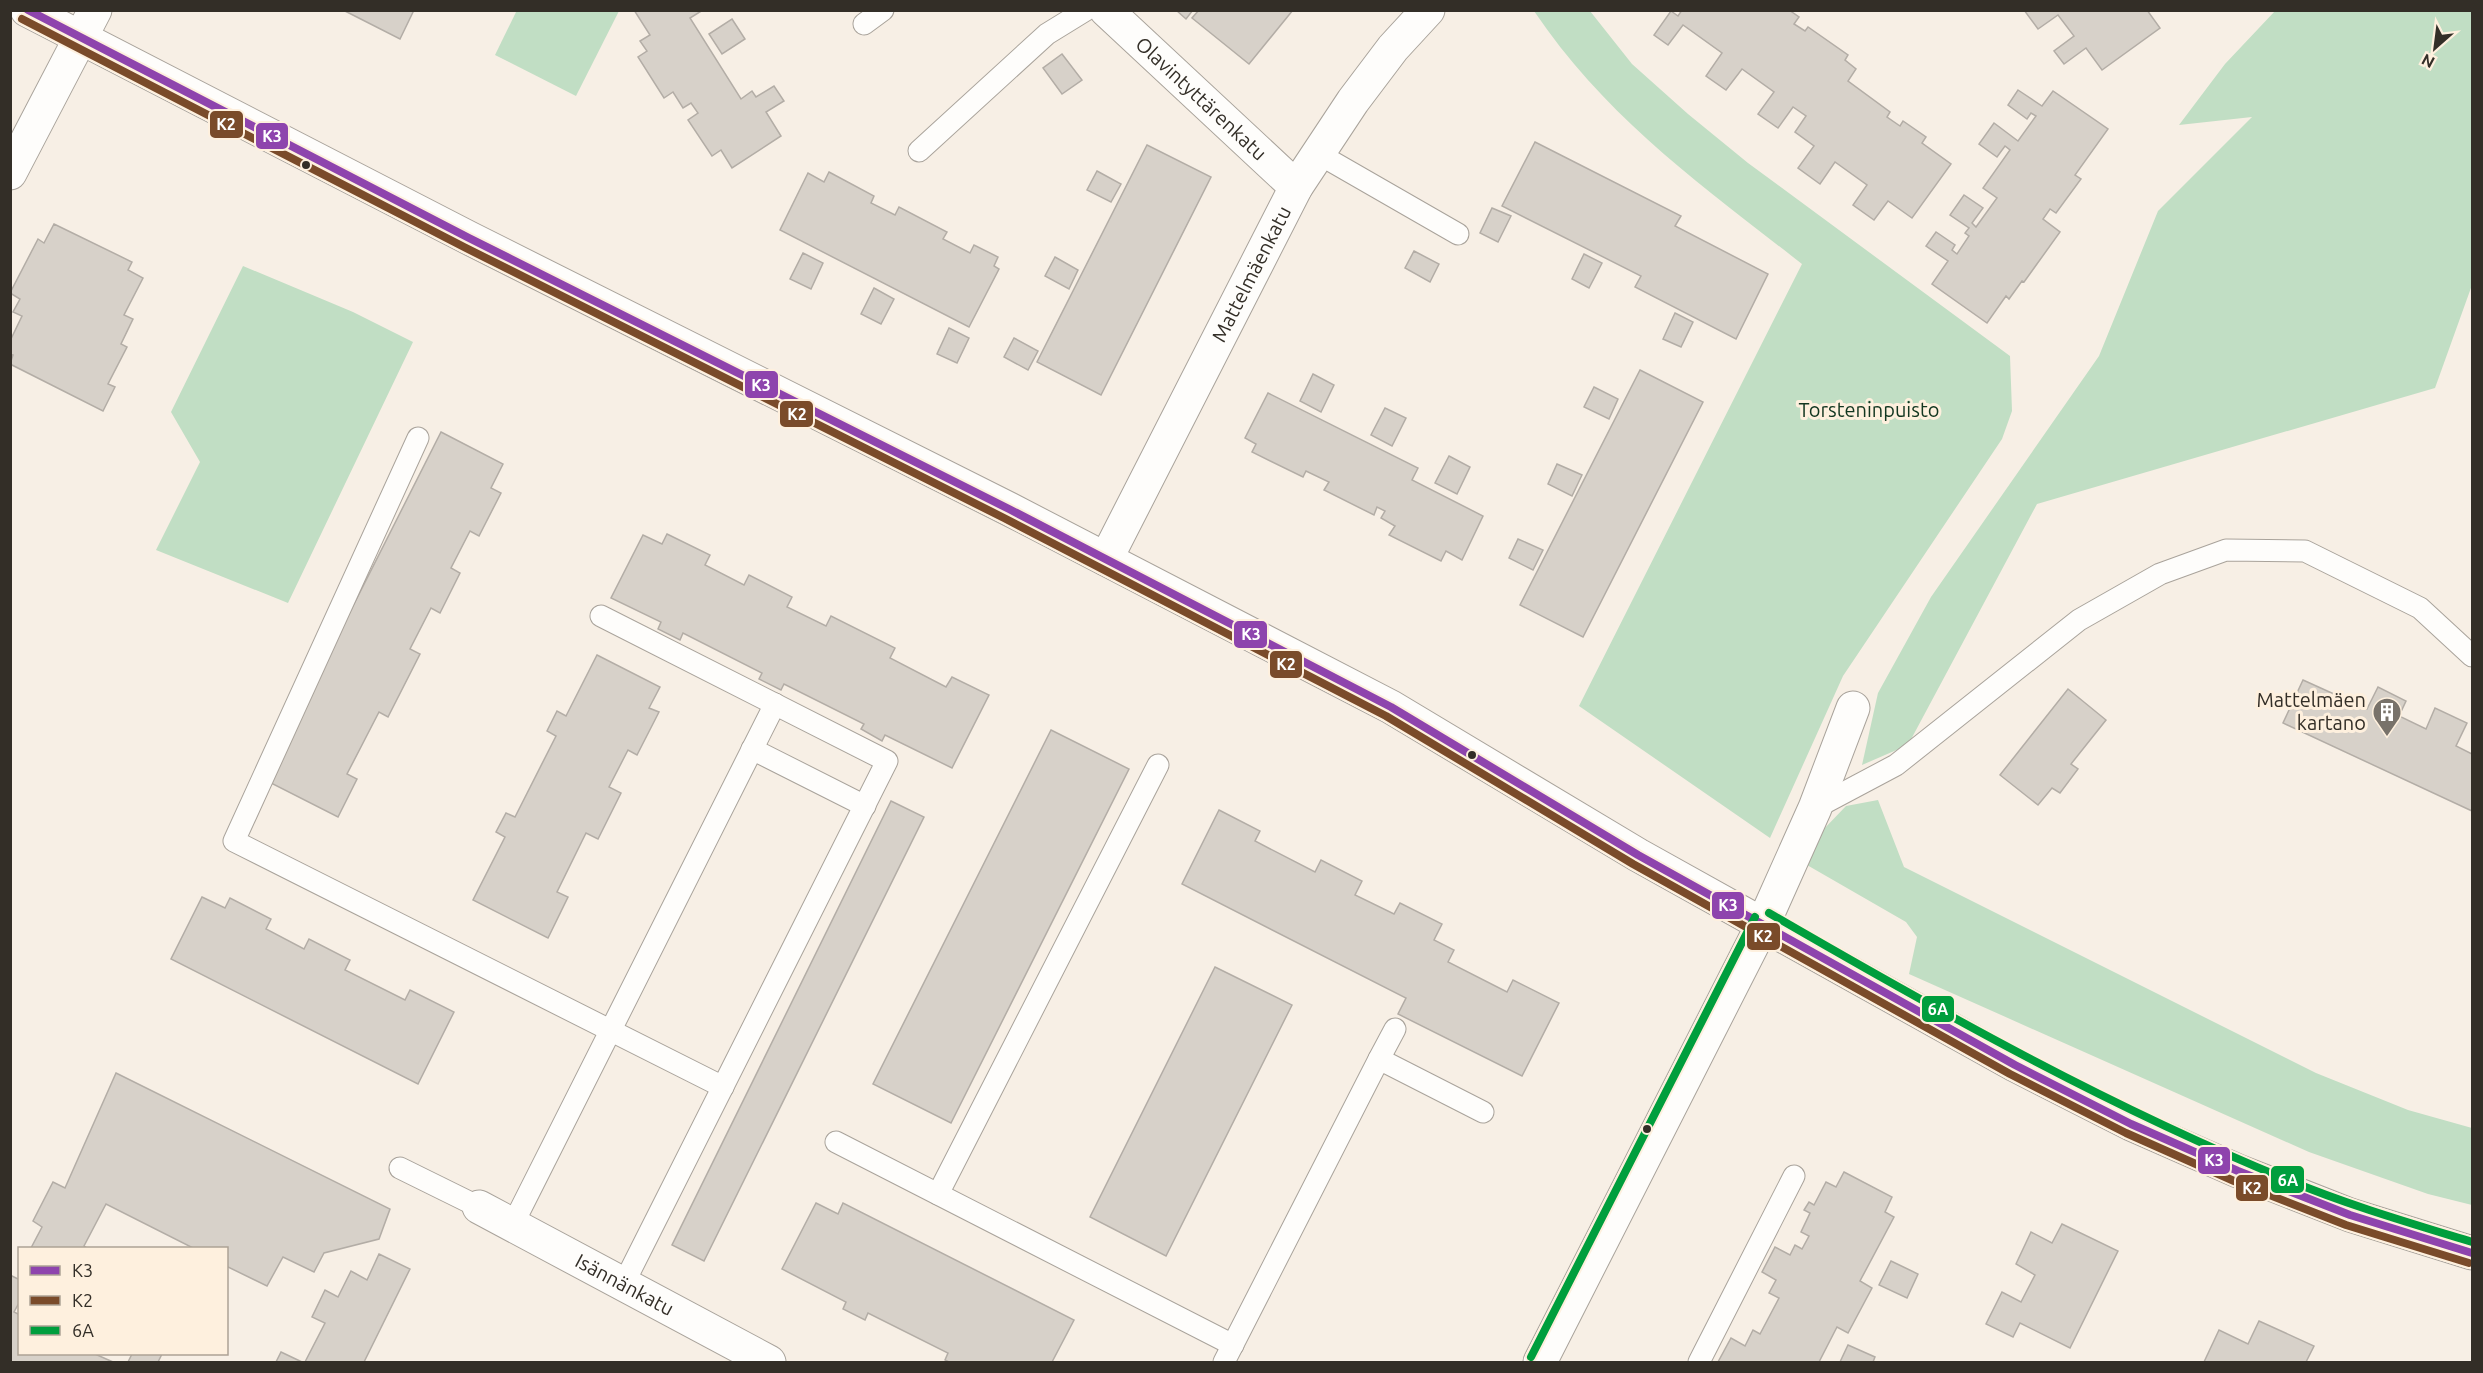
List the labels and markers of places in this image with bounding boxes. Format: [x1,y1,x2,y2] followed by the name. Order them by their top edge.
[300,159,312,171] unlabelled marker
[2256,688,2366,734] place label: Mattelmäen kartano
[2371,696,2403,738] building icon: Mattelmäen kartano
[1466,749,1478,761] unlabelled marker
[1641,1123,1653,1135] unlabelled marker

